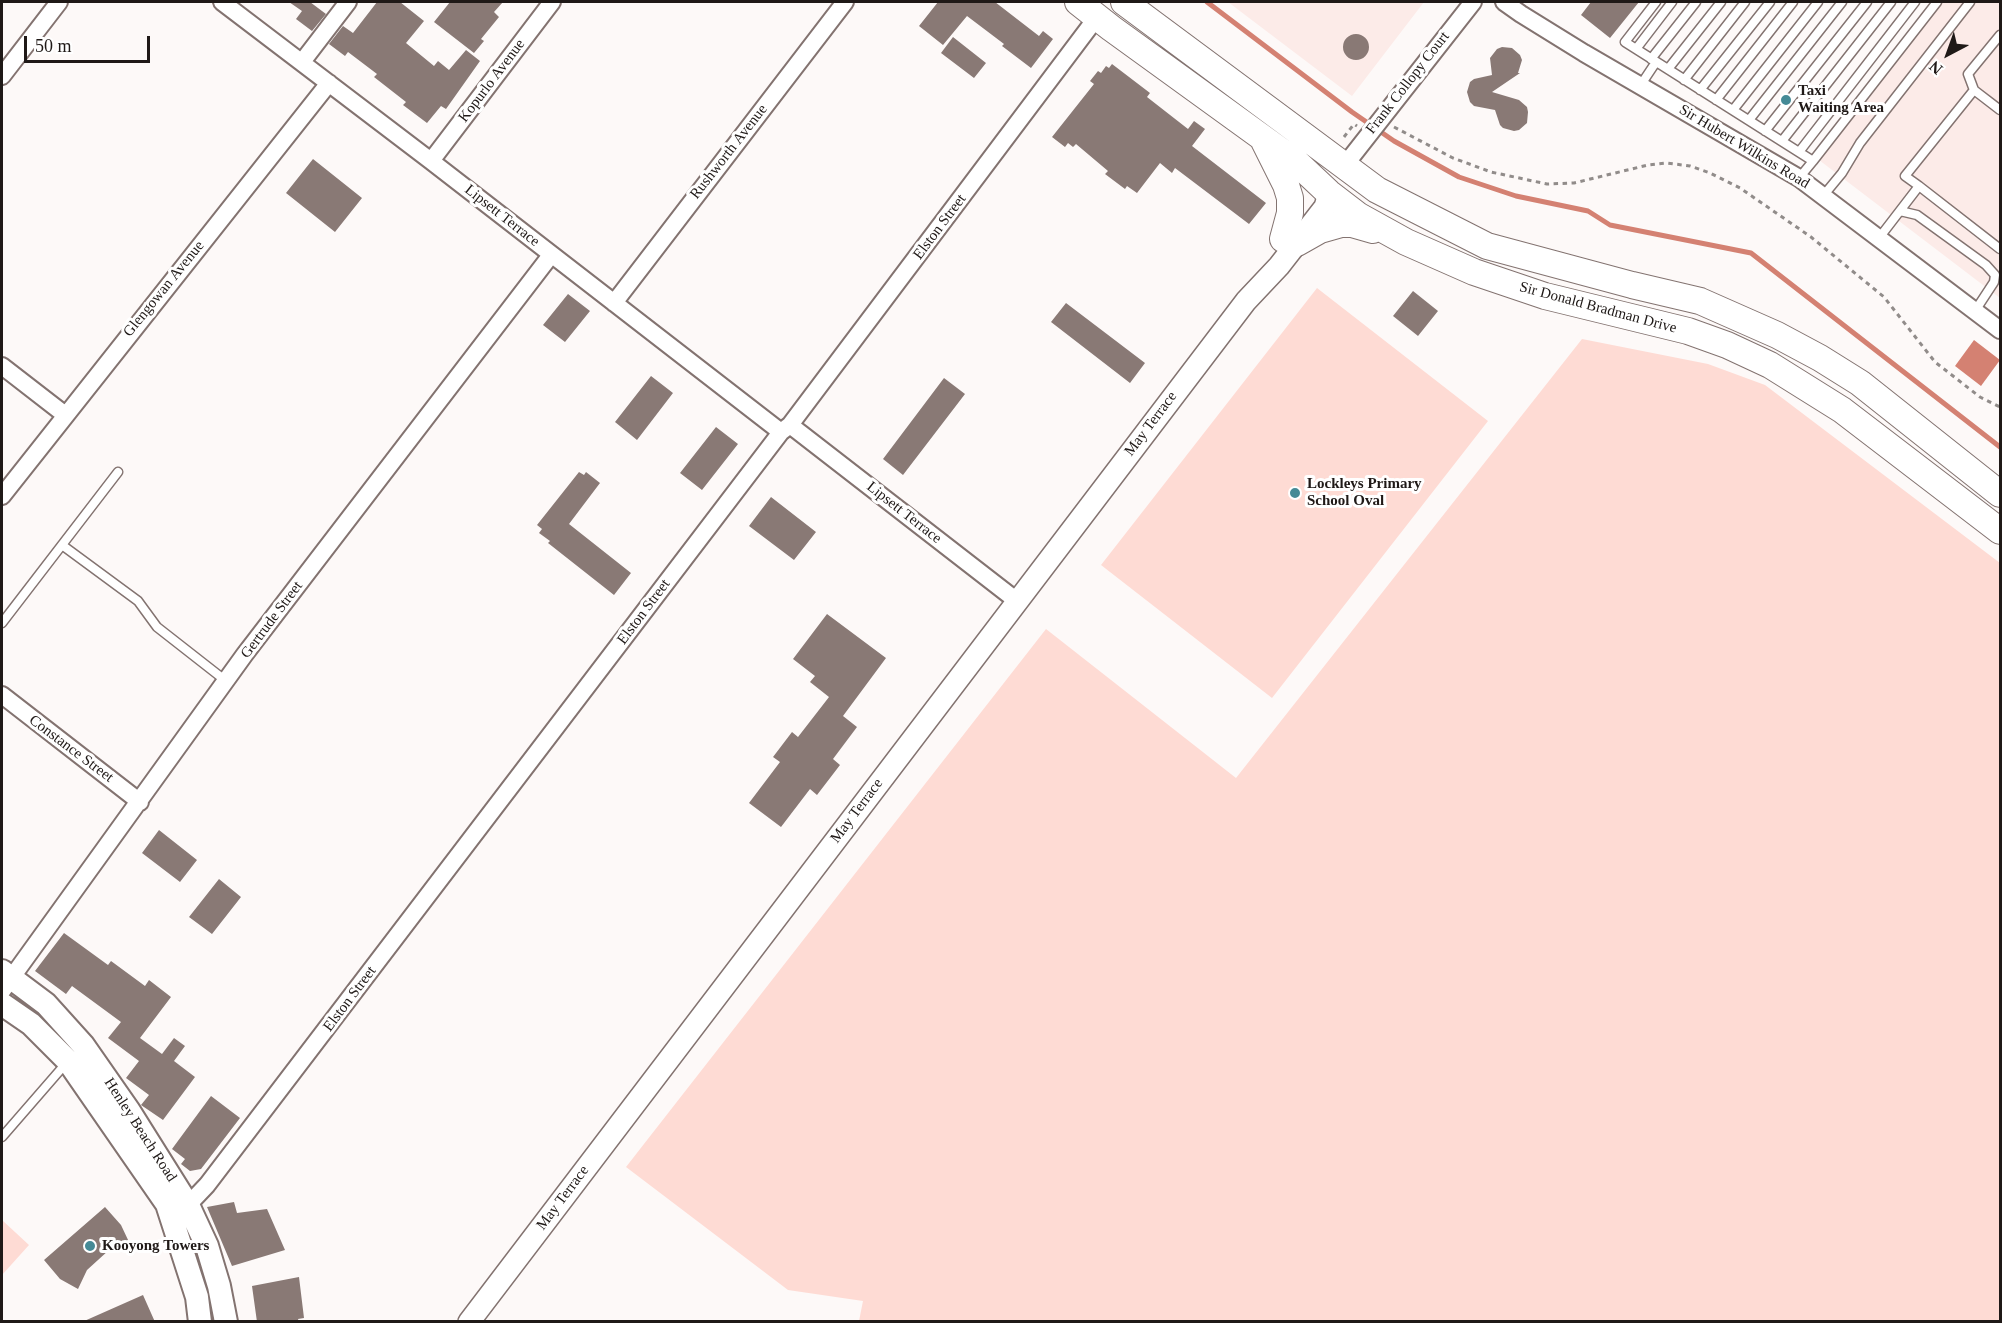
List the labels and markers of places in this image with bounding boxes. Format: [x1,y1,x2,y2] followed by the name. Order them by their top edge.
[1798,82,1884,117] place label: Taxi Waiting Area
[1779,93,1793,107] marker: Taxi Waiting Area
[1307,475,1422,510] place label: Lockleys Primary School Oval
[1288,486,1302,500] marker: Lockleys Primary School Oval
[102,1237,209,1255] place label: Kooyong Towers
[83,1239,97,1253] marker: Kooyong Towers

